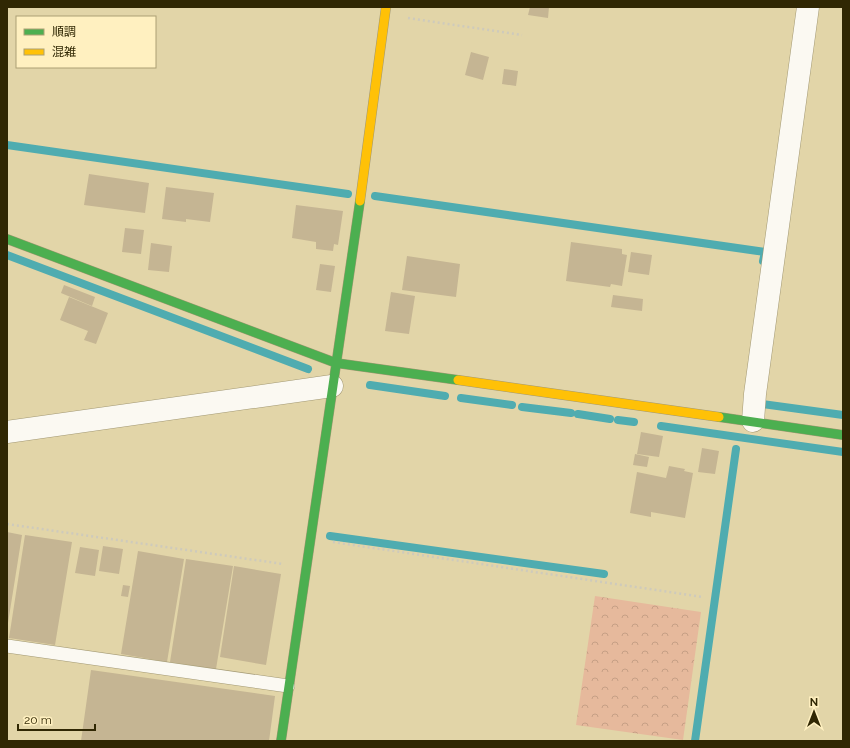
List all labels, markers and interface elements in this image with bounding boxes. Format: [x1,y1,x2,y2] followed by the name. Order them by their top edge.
[16,16,156,68] legend
[52,25,76,39] text: 順調
[52,45,76,59] text: 混雑
[794,692,834,732] north arrow
[810,696,818,709] text: N
[18,706,95,732] scale bar
[24,713,52,727] text: 20 m

